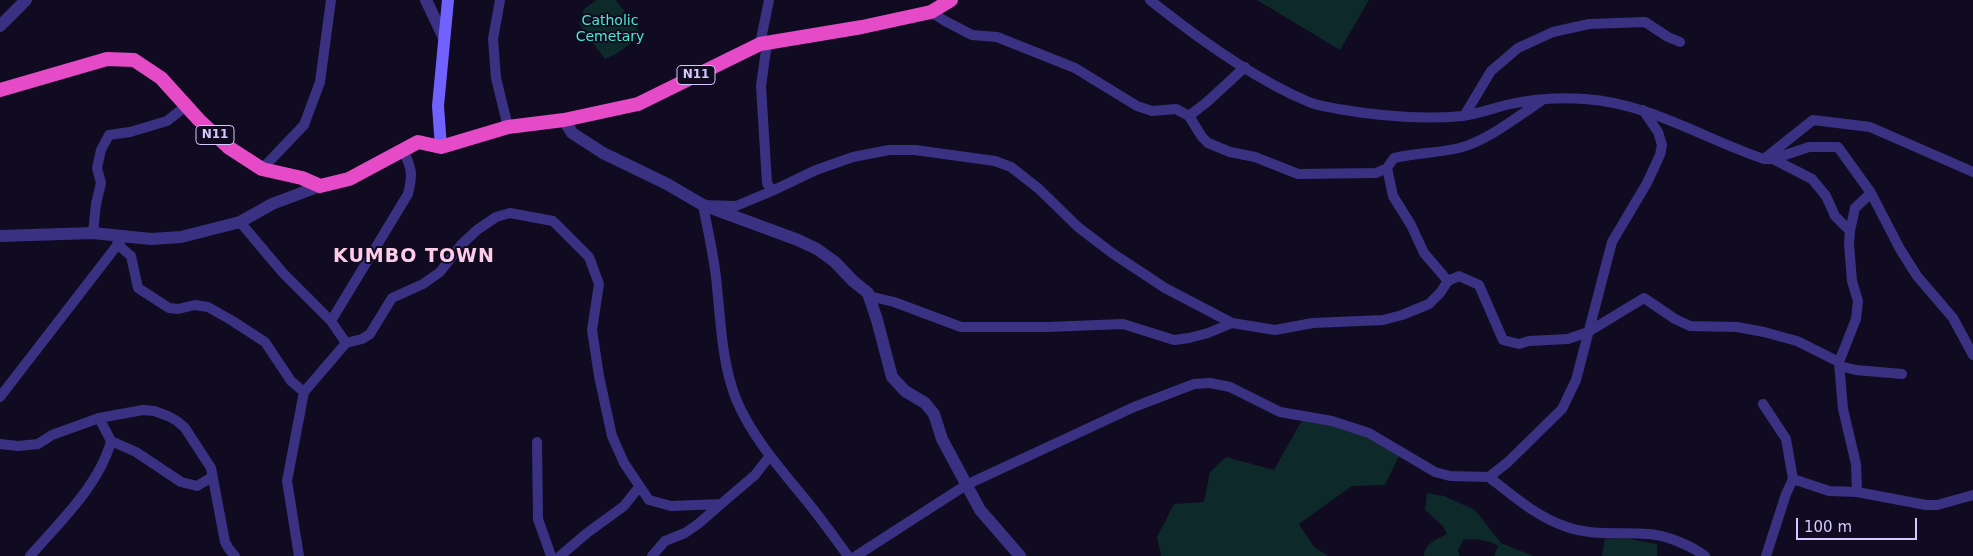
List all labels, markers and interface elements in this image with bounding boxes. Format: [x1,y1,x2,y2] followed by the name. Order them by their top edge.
[576,13,644,46] park label: Catholic Cemetary
[677,66,715,84] road number: N11
[196,126,234,144] road number: N11
[332,246,496,268] district label: KUMBO TOWN
[1798,508,1919,540] scale bar
[1804,518,1852,536] text: 100 m

